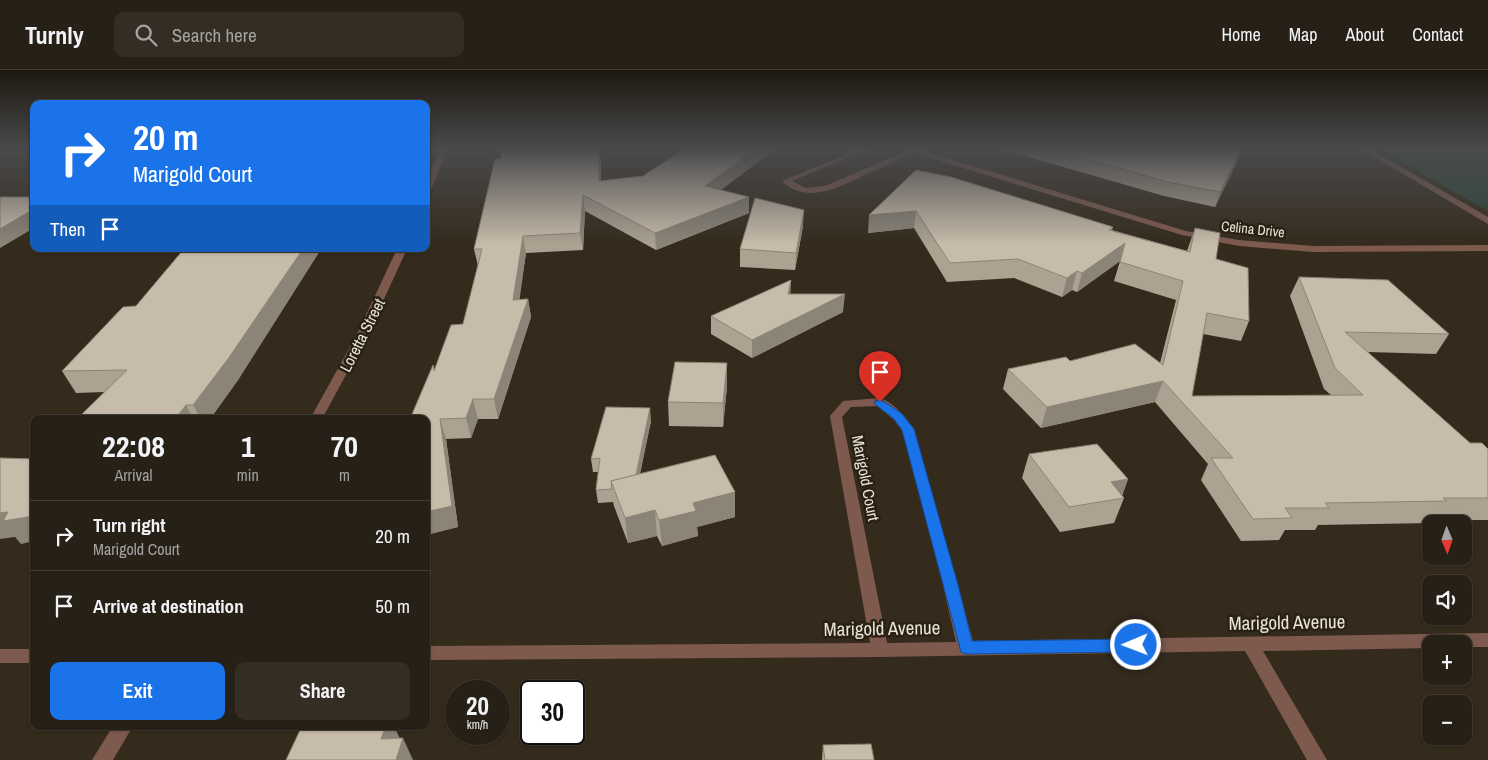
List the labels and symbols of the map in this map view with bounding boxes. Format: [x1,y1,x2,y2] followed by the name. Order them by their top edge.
[1220,217,1286,241] street label: Celina Drive
[334,294,390,375] street label: Loretta Street
[859,351,901,402] pin
[847,433,885,523] street label: Marigold Court
[1422,515,1472,565] north arrow
[1228,608,1346,636] street label: Marigold Avenue
[823,614,941,642] street label: Marigold Avenue
[1109,618,1161,670] position arrow
[520,680,585,745] speed limit sign: 30

